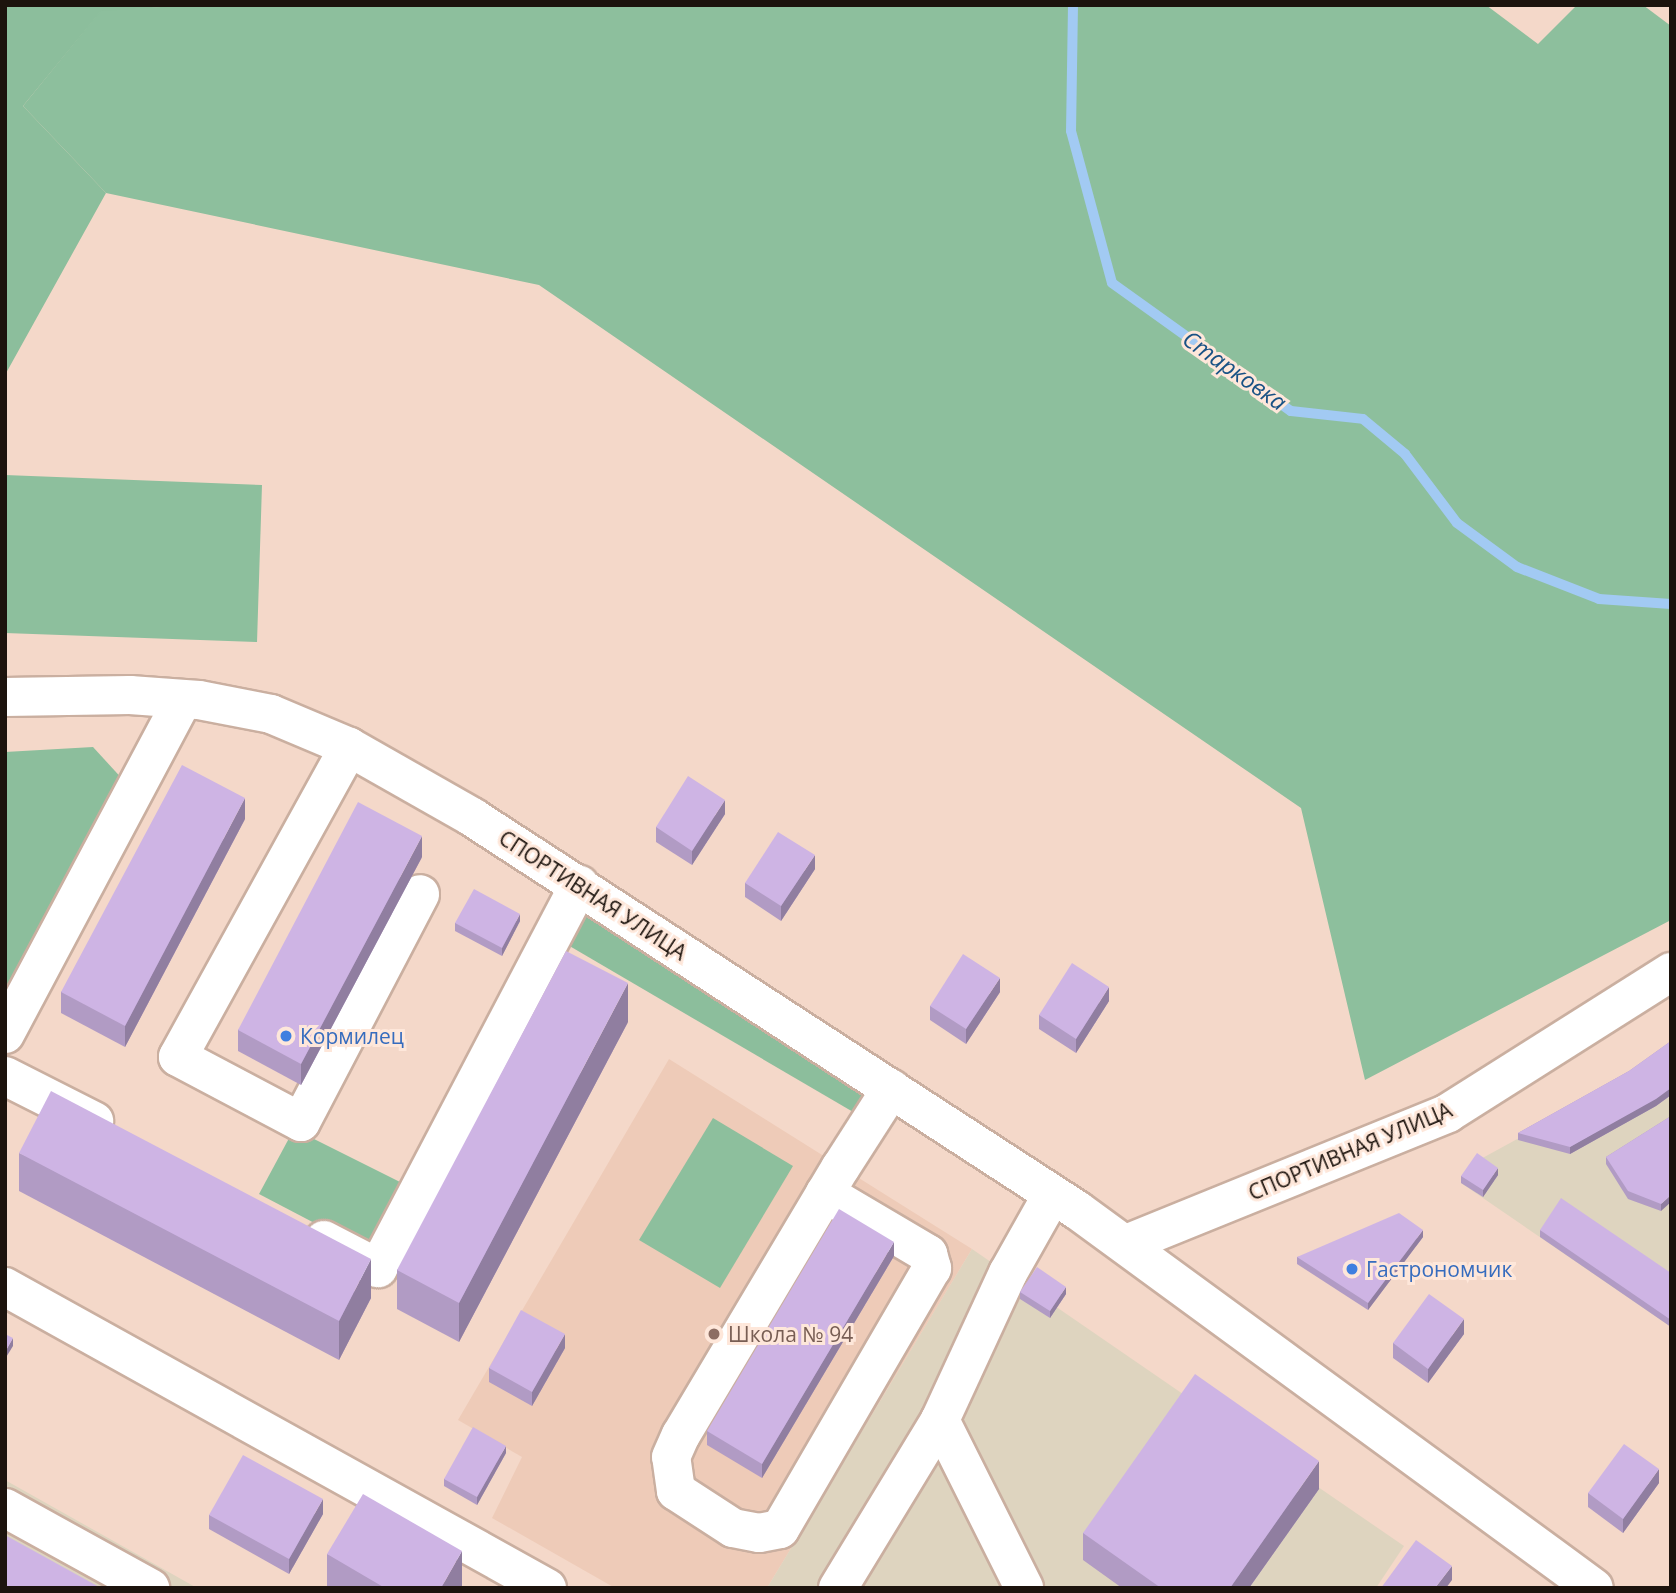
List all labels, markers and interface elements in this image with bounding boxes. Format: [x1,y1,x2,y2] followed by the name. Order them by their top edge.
[1178,324,1292,416] water label: Старковка
[495,825,691,965] street label: СПОРТИВНАЯ УЛИЦА
[300,1023,404,1049] place label: Кормилец
[278,1028,294,1044] marker: Кормилец
[1245,1097,1455,1205] street label: СПОРТИВНАЯ УЛИЦА
[1366,1256,1512,1282] place label: Гастрономчик
[1344,1261,1360,1277] marker: Гастрономчик
[728,1321,853,1347] place label: Школа № 94
[706,1326,722,1342] marker: Школа № 94

